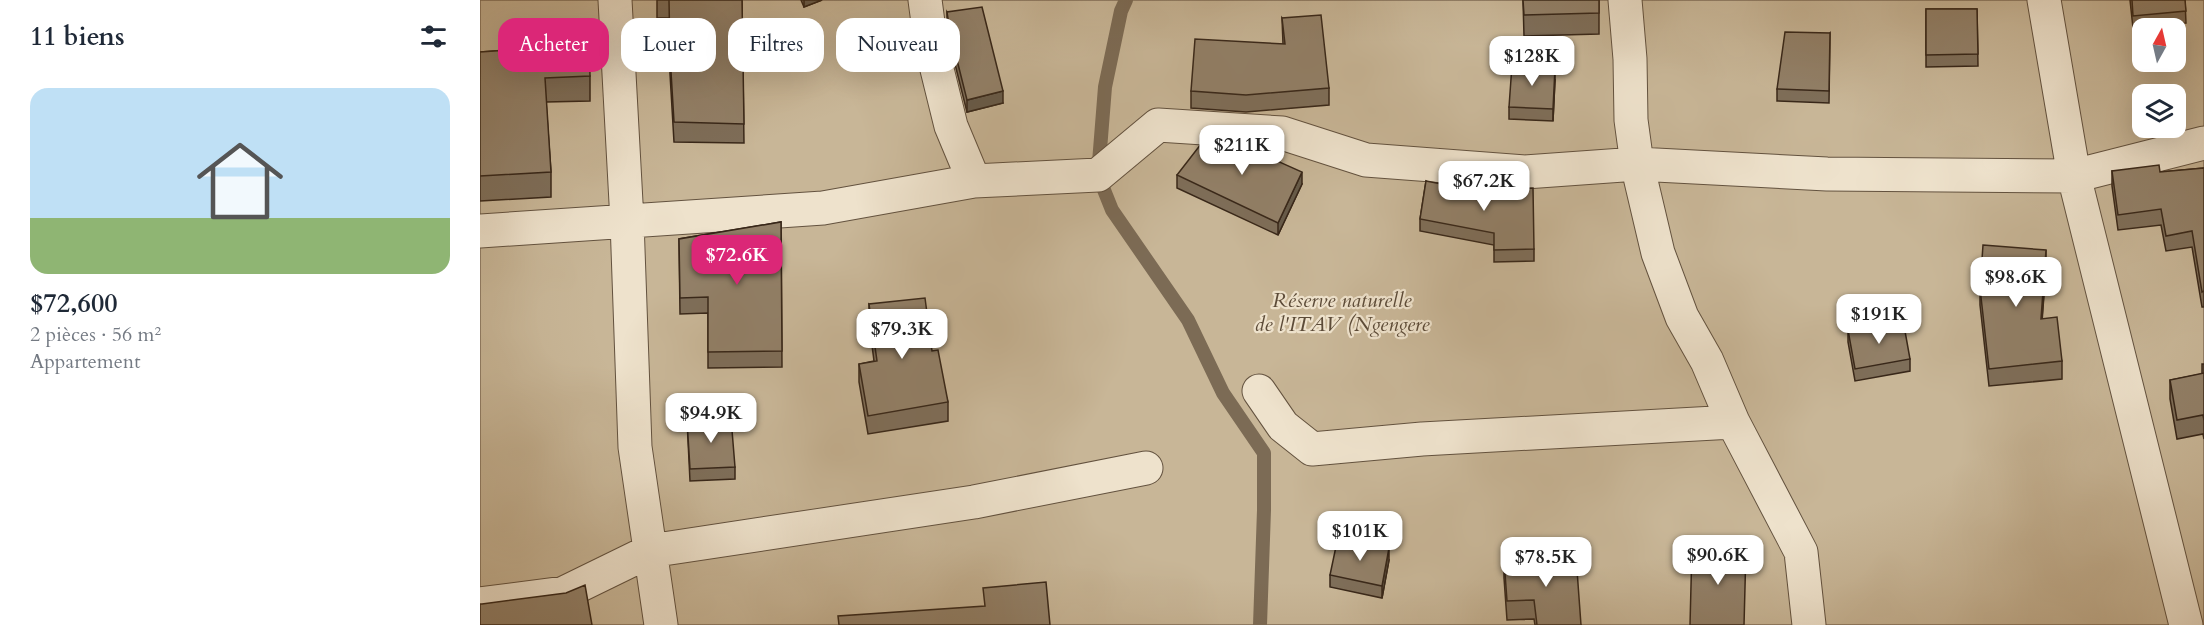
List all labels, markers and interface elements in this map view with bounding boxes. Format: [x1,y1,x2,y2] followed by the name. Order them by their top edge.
[498,18,609,72] chip: Acheter
[621,18,716,72] chip: Louer
[728,18,824,72] chip: Filtres
[836,18,960,72] chip: Nouveau
[2132,18,2186,72] north arrow
[2132,18,2186,138] map controls
[30,19,125,54] text: 11 biens
[417,20,450,53] icon: filters
[1490,36,1574,87] pin: $128K
[1503,42,1561,69] text: $128K
[2132,84,2186,138] button: layers
[1200,125,1284,176] pin: $211K
[186,127,294,235] icon: home
[1213,131,1271,158] text: $211K
[1435,161,1533,212] pin: $67.2K
[1453,167,1515,194] text: $67.2K
[688,235,786,286] pin: $72.6K
[706,241,768,268] text: $72.6K
[1967,257,2065,308] pin: $98.6K
[1985,263,2047,290] text: $98.6K
[30,286,118,321] text: $72,600
[1254,286,1430,339] park label: Réserve naturelle de l'ITAV (Ngengere
[1837,294,1921,345] pin: $191K
[1850,300,1908,327] text: $191K
[853,309,951,360] pin: $79.3K
[871,315,933,342] text: $79.3K
[30,321,161,348] text: 2 pièces · 56 m²
[30,348,141,375] text: Appartement
[662,393,760,444] pin: $94.9K
[680,399,742,426] text: $94.9K
[1318,511,1402,562] pin: $101K
[1331,517,1389,544] text: $101K
[1669,535,1767,586] pin: $90.6K
[1497,537,1595,588] pin: $78.5K
[1687,541,1749,568] text: $90.6K
[1515,543,1577,570] text: $78.5K

